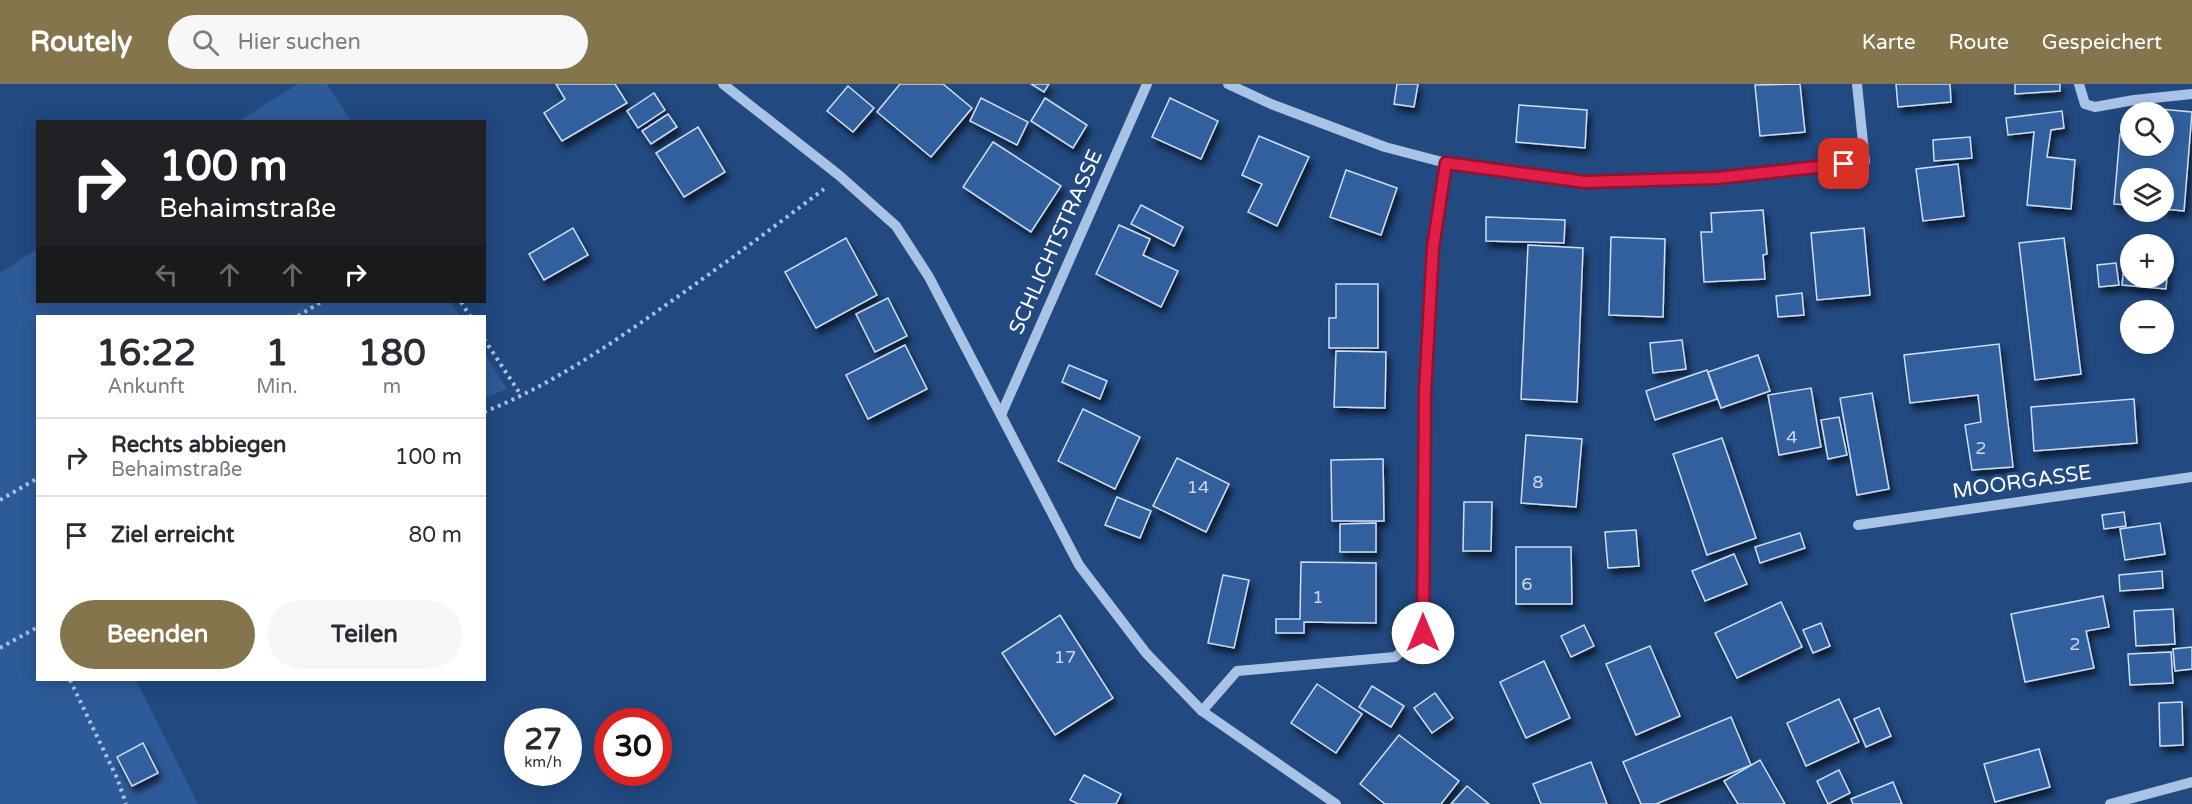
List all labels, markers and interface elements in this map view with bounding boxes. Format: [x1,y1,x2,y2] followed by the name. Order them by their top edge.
[168,15,588,69] search box
[30,25,132,59] text: Routely
[189,26,222,59] icon: search
[237,29,361,55] text: Hier suchen
[1862,30,1916,55] text: Karte
[1949,30,2009,55] text: Route
[2042,30,2162,55] text: Gespeichert
[2120,102,2174,354] map controls
[2120,102,2174,156] button: search
[1818,138,1869,189] pin
[159,141,288,192] text: 100 m
[60,144,138,222] icon: right
[1004,146,1108,338] street label: SCHLICHTSTRASSE
[1827,147,1860,180] icon: arrive
[2120,168,2174,222] button: layers
[159,192,336,225] text: Behaimstraße
[2120,234,2174,288] button: +
[150,258,183,291] icon: left
[213,258,246,291] icon: ahead
[276,258,309,291] icon: ahead
[339,258,372,291] icon: right
[2120,300,2174,354] button: −
[96,332,196,375] text: 16:22
[266,332,288,375] text: 1
[358,332,426,375] text: 180
[108,375,185,399] text: Ankunft
[256,375,298,399] text: Min.
[383,375,401,399] text: m
[1786,426,1798,448] house number: 4
[111,432,286,458] text: Rechts abbiegen
[1975,437,1987,459] house number: 2
[60,441,93,474] icon: right
[395,444,462,470] text: 100 m
[111,458,242,482] text: Behaimstraße
[1951,460,2093,504] street label: MOORGASSE
[1532,471,1544,493] house number: 8
[1187,476,1209,498] house number: 14
[60,519,93,552] icon: arrive
[111,522,234,548] text: Ziel erreicht
[408,522,462,548] text: 80 m
[1521,573,1533,595] house number: 6
[1312,586,1324,608] house number: 1
[60,600,255,669] button: Beenden
[267,600,462,669] button: Teilen
[1391,601,1455,665] position arrow
[2069,633,2081,655] house number: 2
[1054,646,1076,668] house number: 17
[594,708,672,786] speed limit sign: 30
[524,721,562,758] text: 27
[524,753,562,771] text: km/h

